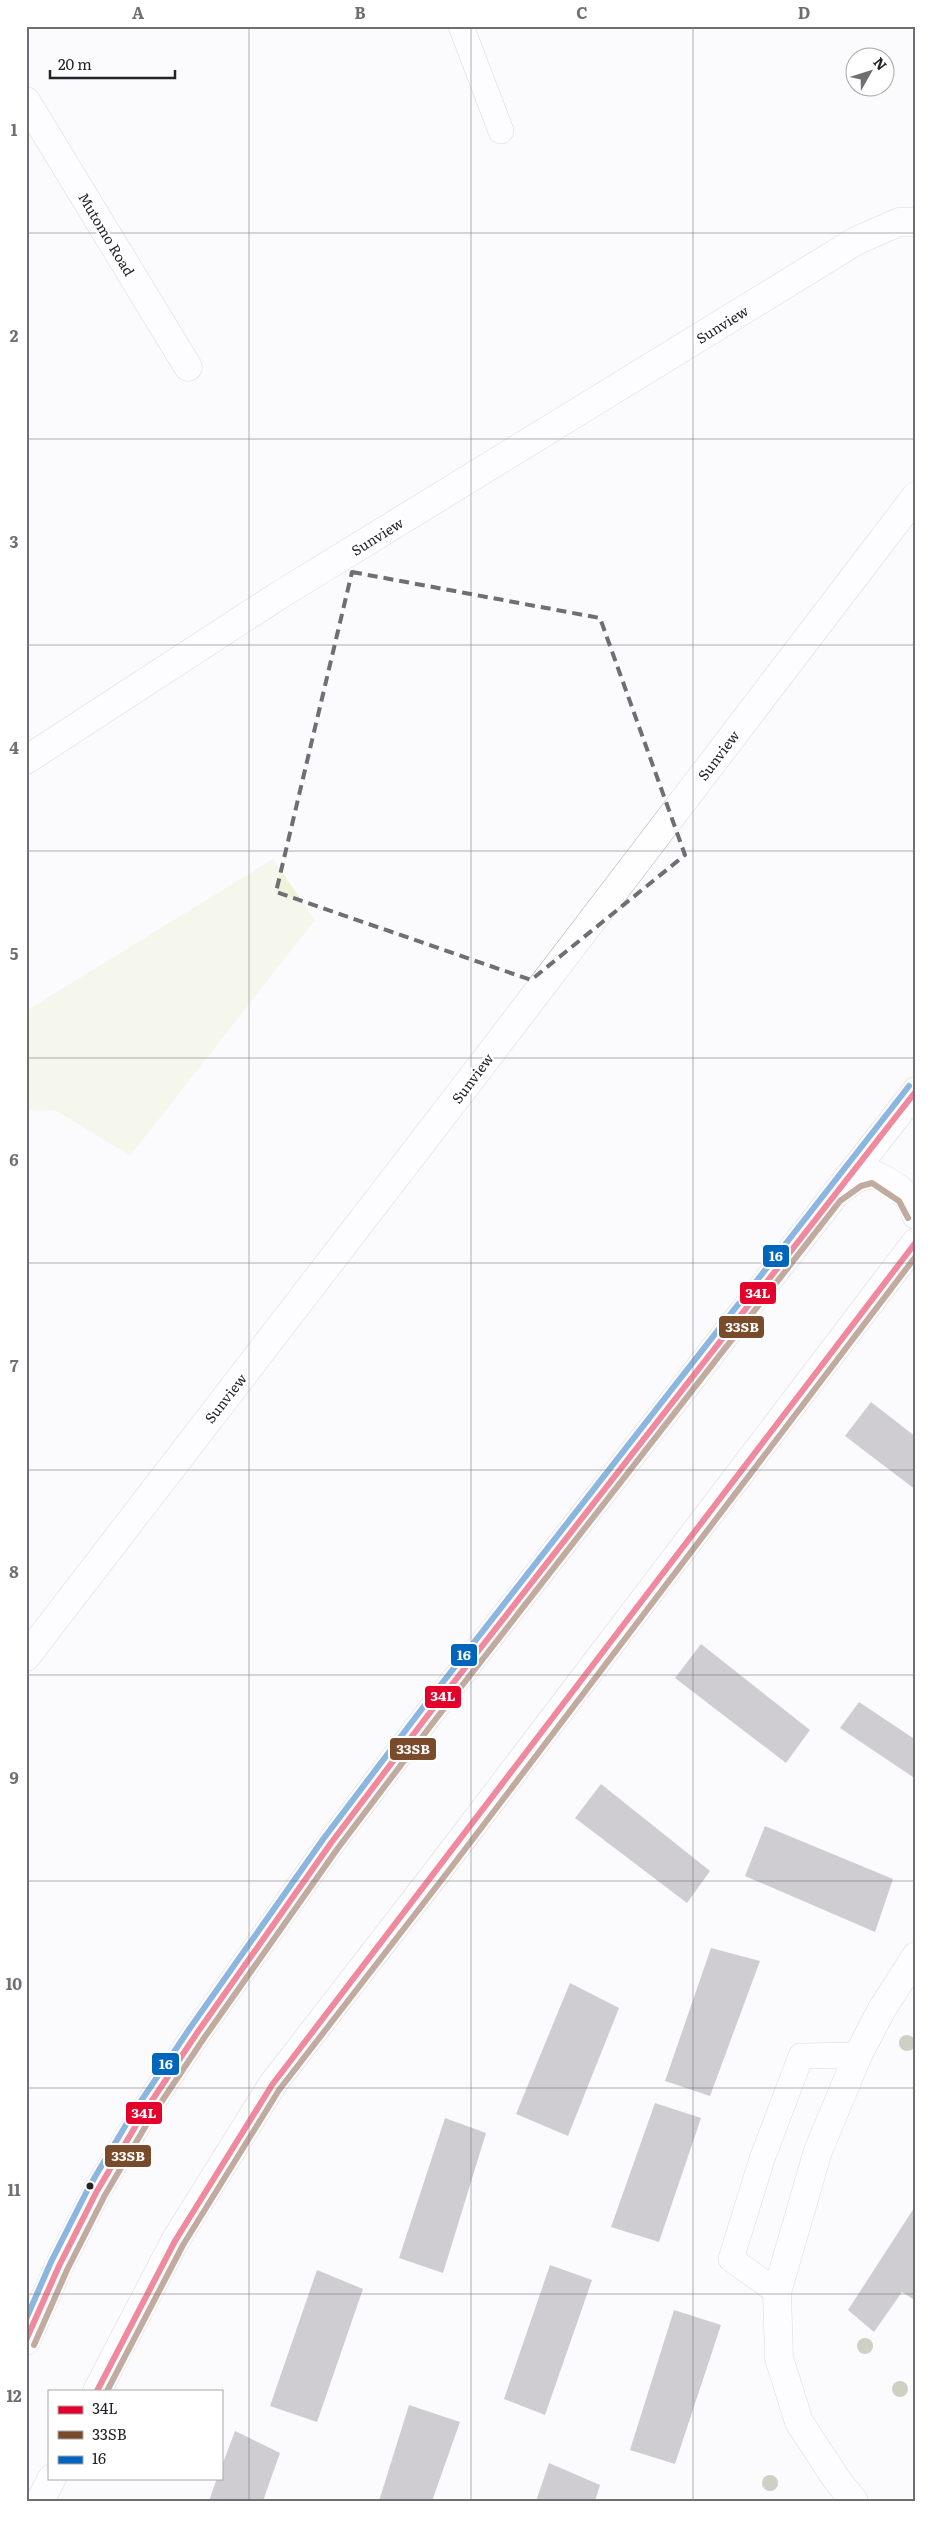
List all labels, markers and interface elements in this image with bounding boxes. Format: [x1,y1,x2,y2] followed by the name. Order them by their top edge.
[132,0,144,24] text: A
[354,0,366,24] text: B
[576,0,588,24] text: C
[798,0,810,24] text: D
[50,48,175,80] scale bar
[844,48,894,98] north arrow
[58,52,92,75] text: 20 m
[869,52,893,74] text: N
[11,117,18,141] text: 1
[74,189,140,280] street label: Mutomo Road
[692,300,752,348] street label: Sunview
[10,323,19,347] text: 2
[347,512,407,560] street label: Sunview
[10,529,19,553] text: 3
[693,726,743,784] street label: Sunview
[9,735,19,759] text: 4
[10,941,19,965] text: 5
[447,1049,497,1107] street label: Sunview
[9,1147,19,1171] text: 6
[762,1244,790,1268] line badge: 16
[769,1245,783,1265] text: 16
[739,1281,777,1305] line badge: 34L
[745,1282,771,1302] text: 34L
[718,1315,765,1339] line badge: 33SB
[725,1316,759,1336] text: 33SB
[10,1353,19,1377] text: 7
[199,1369,251,1427] street label: Sunview
[9,1559,19,1583] text: 8
[450,1643,478,1667] line badge: 16
[457,1644,471,1664] text: 16
[424,1685,462,1709] line badge: 34L
[430,1685,456,1705] text: 34L
[389,1737,437,1761] line badge: 33SB
[396,1738,430,1758] text: 33SB
[9,1765,19,1789] text: 9
[6,1971,22,1995] text: 10
[151,2052,180,2076] line badge: 16
[159,2053,173,2073] text: 16
[125,2101,163,2125] line badge: 34L
[131,2102,157,2122] text: 34L
[104,2144,152,2168] line badge: 33SB
[111,2145,145,2165] text: 33SB
[7,2177,21,2201] text: 11
[85,2181,95,2191] unlabelled marker
[6,2383,22,2407] text: 12
[48,2390,222,2480] legend
[92,2396,118,2419] text: 34L
[92,2422,127,2445] text: 33SB
[92,2446,106,2469] text: 16

